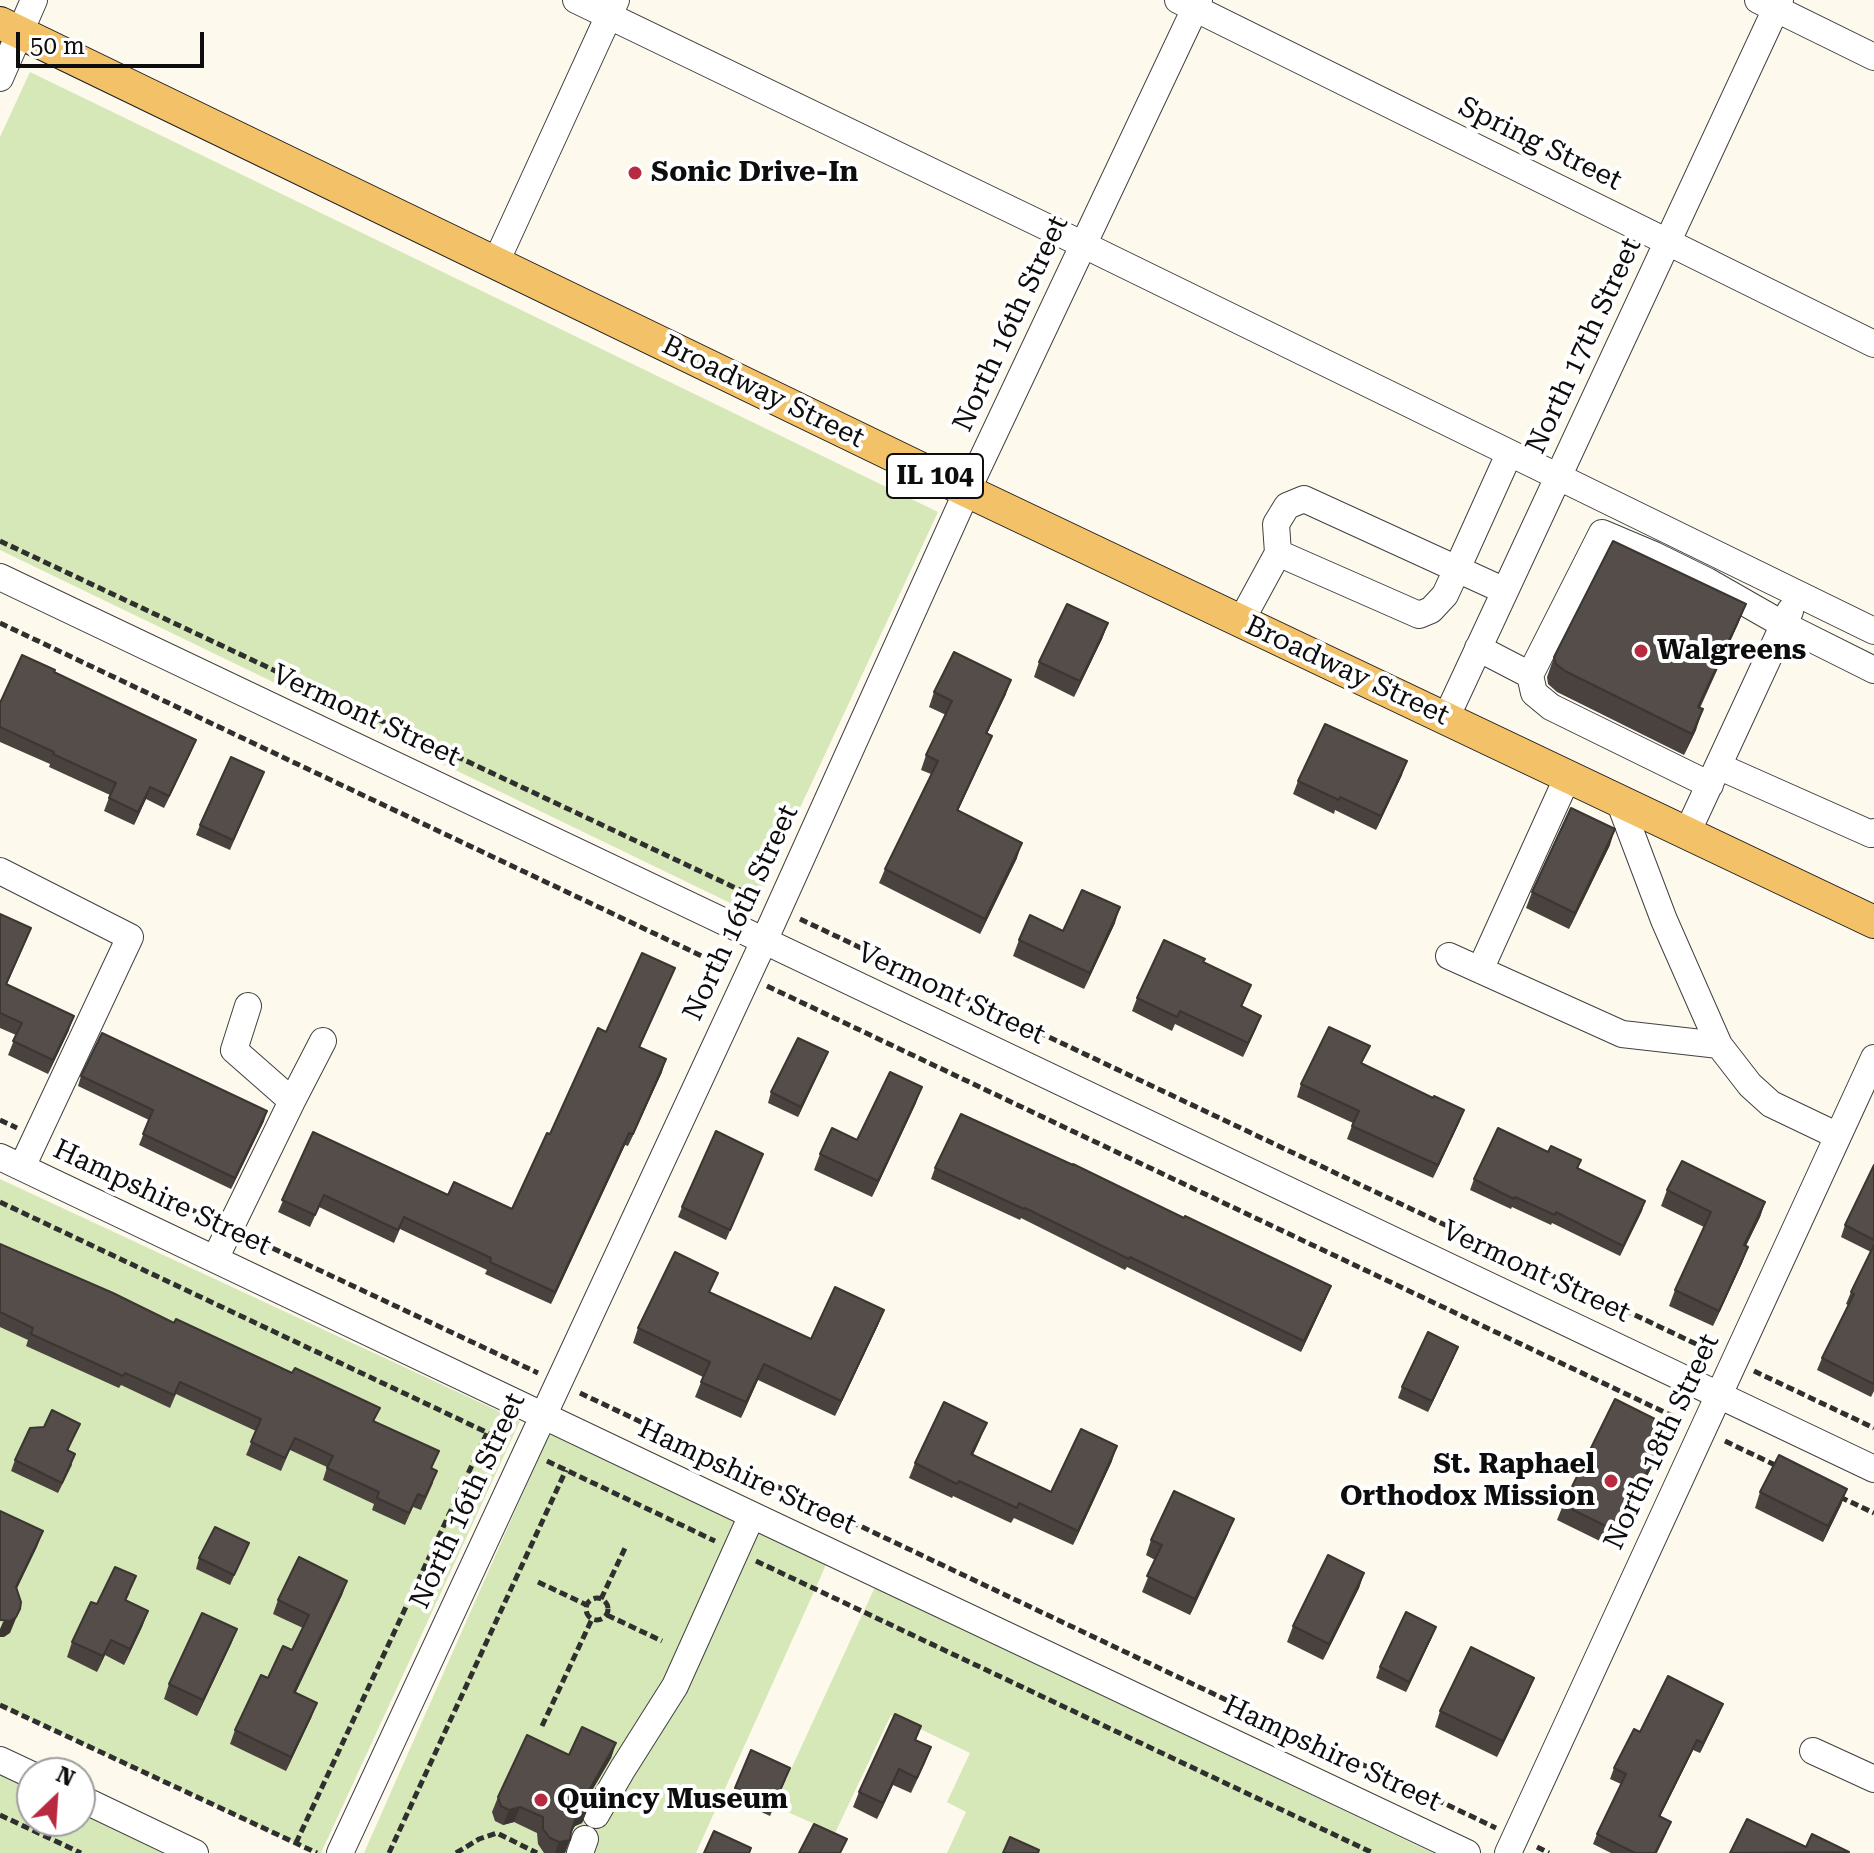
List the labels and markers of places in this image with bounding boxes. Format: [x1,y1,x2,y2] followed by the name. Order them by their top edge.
[651,156,858,190] place label: Sonic Drive-In
[626,164,644,182] marker: Sonic Drive-In
[1657,634,1806,668] place label: Walgreens
[1632,642,1650,660] marker: Walgreens
[1340,1448,1595,1514] place label: St. Raphael Orthodox Mission
[1602,1472,1620,1490] marker: St. Raphael Orthodox Mission
[557,1783,788,1817] place label: Quincy Museum
[532,1791,550,1809] marker: Quincy Museum

